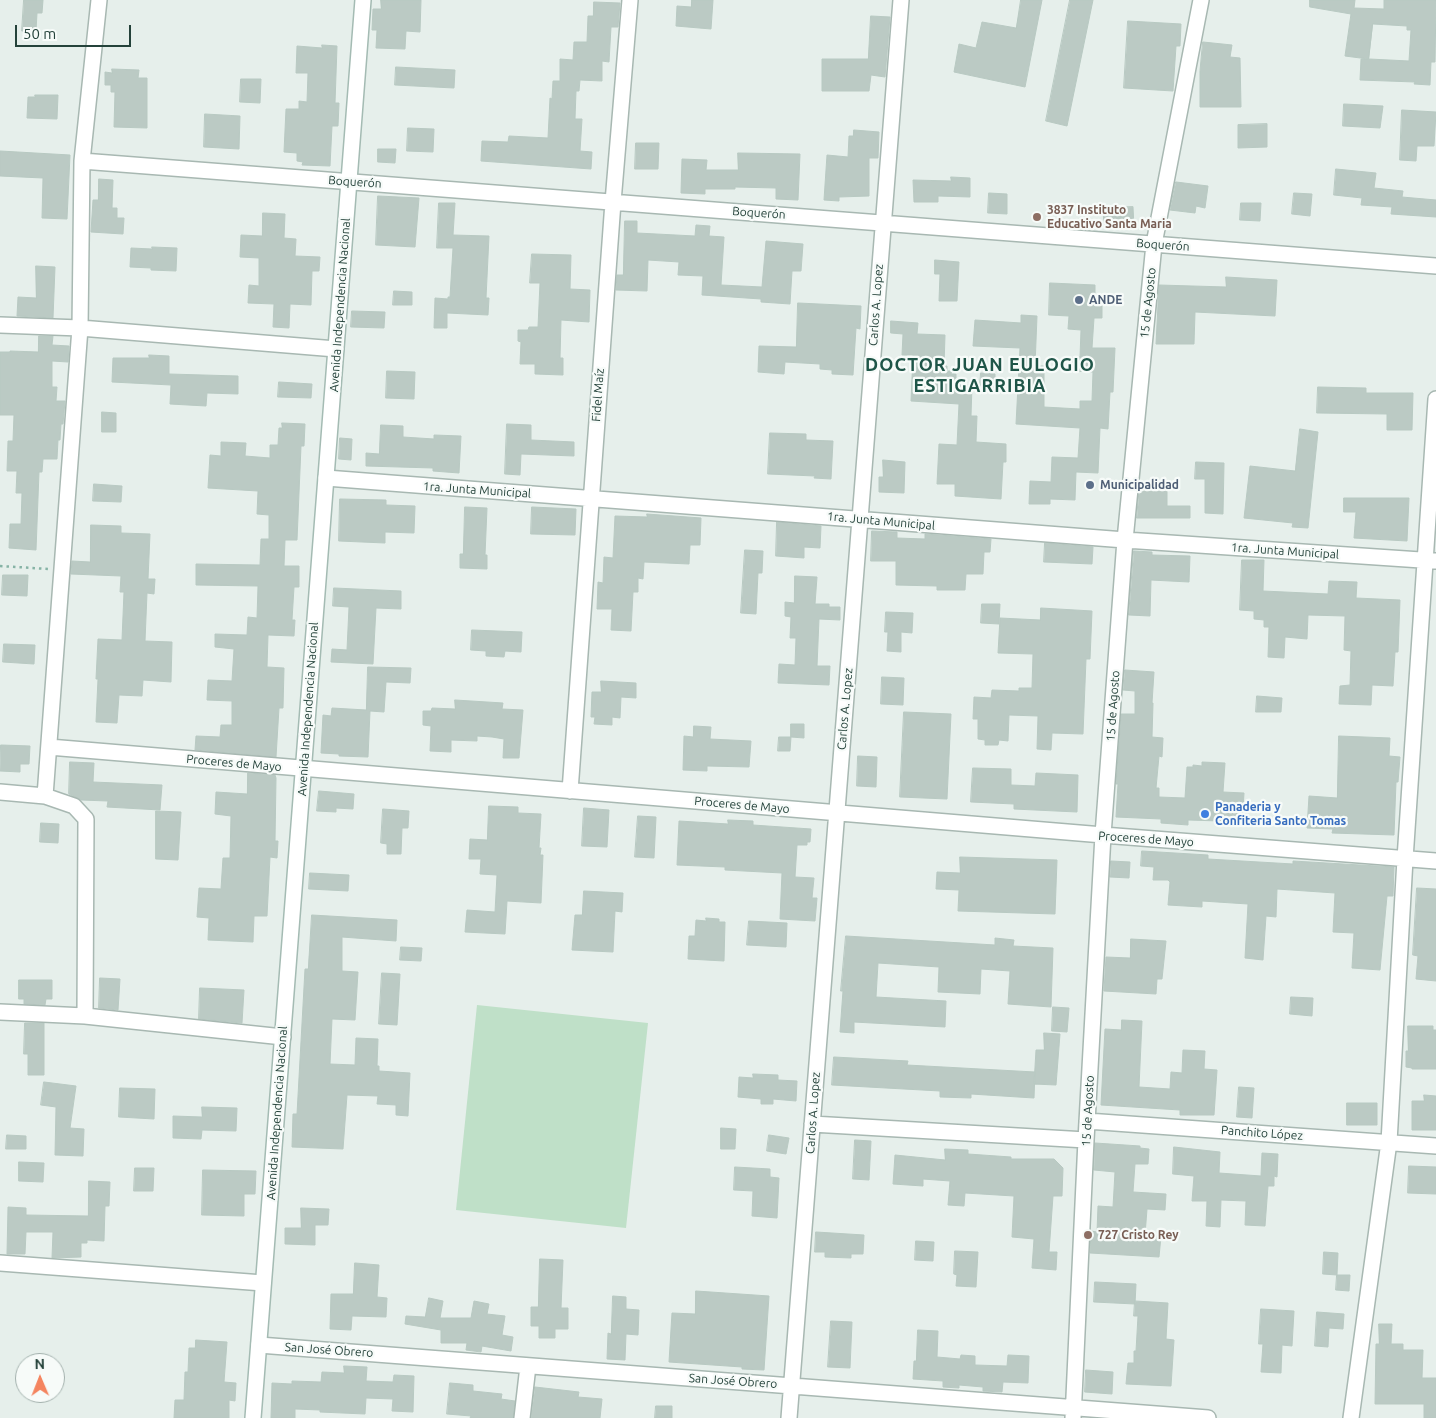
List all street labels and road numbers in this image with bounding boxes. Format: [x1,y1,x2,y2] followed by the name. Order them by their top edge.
[328,173,382,191] street label: Boquerón
[732,204,786,222] street label: Boquerón
[327,218,353,392] street label: Avenida Independencia Nacional
[1136,236,1190,254] street label: Boquerón
[866,263,886,347] street label: Carlos A. Lopez
[1137,267,1159,339] street label: 15 de Agosto
[589,368,607,422] street label: Fidel Maíz
[422,479,532,501] street label: 1ra. Junta Municipal
[826,509,936,533] street label: 1ra. Junta Municipal
[1230,540,1340,562] street label: 1ra. Junta Municipal
[295,622,321,796] street label: Avenida Independencia Nacional
[834,667,856,751] street label: Carlos A. Lopez
[1103,670,1123,742] street label: 15 de Agosto
[186,752,282,774] street label: Proceres de Mayo
[694,794,790,816] street label: Proceres de Mayo
[1098,828,1194,850] street label: Proceres de Mayo
[264,1026,290,1200] street label: Avenida Independencia Nacional
[803,1071,823,1155] street label: Carlos A. Lopez
[1079,1075,1097,1147] street label: 15 de Agosto
[1221,1123,1303,1143] street label: Panchito López
[284,1340,374,1360] street label: San José Obrero
[688,1371,778,1391] street label: San José Obrero

